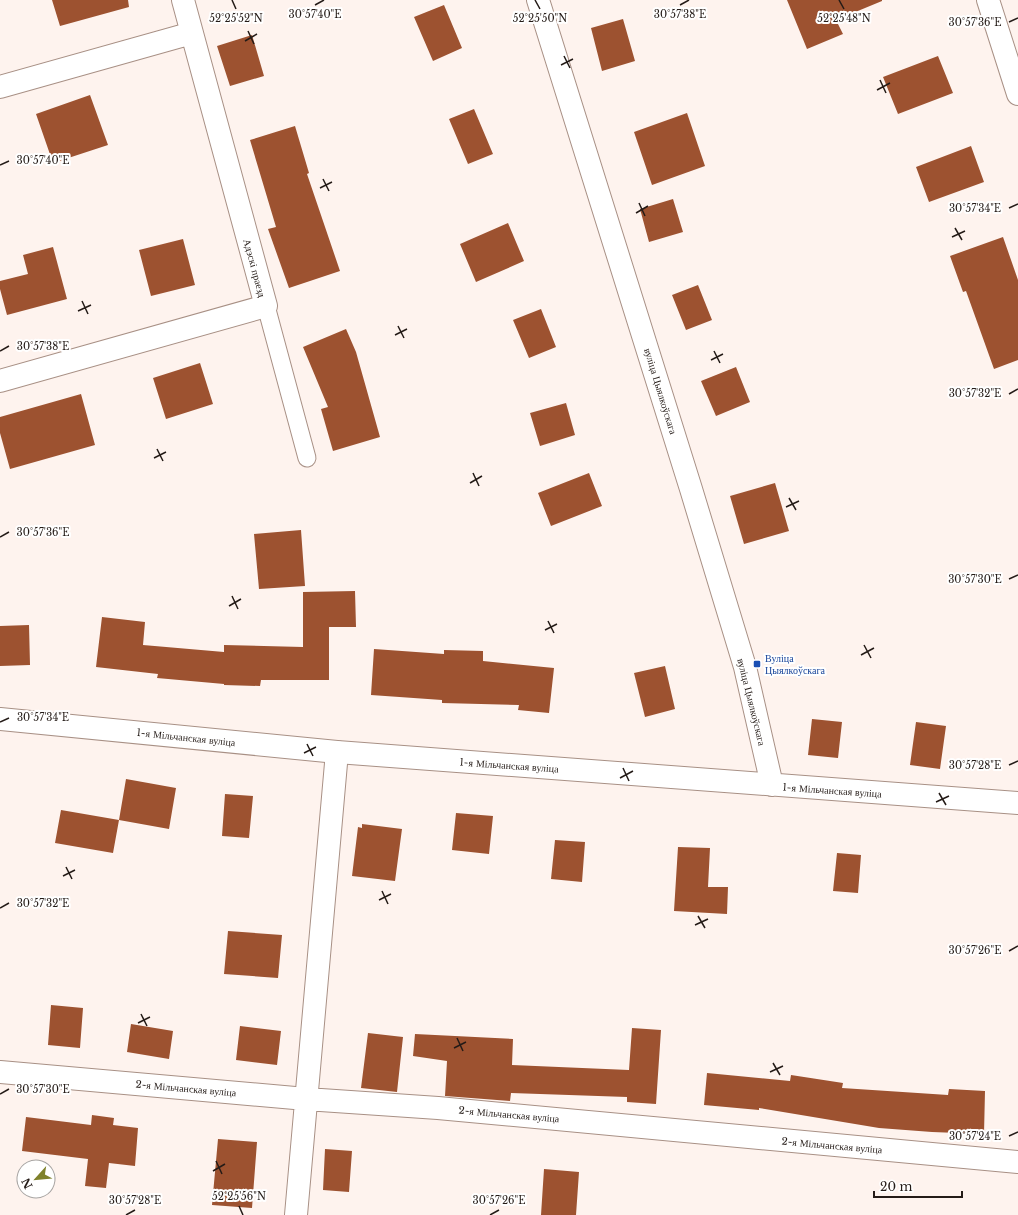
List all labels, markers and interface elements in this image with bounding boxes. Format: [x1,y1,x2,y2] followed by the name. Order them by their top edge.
[289,8,341,21] text: 30°57'40"E
[654,8,706,21] text: 30°57'38"E
[209,12,263,25] text: 52°25'52"N
[513,12,567,25] text: 52°25'50"N
[817,12,871,25] text: 52°25'48"N
[949,16,1001,29] text: 30°57'36"E
[17,154,69,167] text: 30°57'40"E
[949,202,1001,215] text: 30°57'34"E
[240,237,269,299] street label: Адэскі праезд
[17,340,69,353] text: 30°57'38"E
[641,347,680,436] street label: вуліца Цыялкоўскага
[949,387,1001,400] text: 30°57'32"E
[17,526,69,539] text: 30°57'36"E
[948,573,1002,586] text: 30°57'30"E
[765,652,826,677] place label: Вуліца Цыялкоўскага
[734,657,769,748] street label: вуліца Цыялкоўскага
[752,659,762,669] marker: Вуліца Цыялкоўскага
[17,711,69,724] text: 30°57'34"E
[136,726,237,749] street label: 1-я Мільчанская вуліца
[459,756,560,775] street label: 1-я Мільчанская вуліца
[949,759,1001,772] text: 30°57'28"E
[782,781,883,800] street label: 1-я Мільчанская вуліца
[17,897,69,910] text: 30°57'32"E
[949,944,1001,957] text: 30°57'26"E
[135,1078,237,1099] street label: 2-я Мільчанская вуліца
[16,1083,70,1096] text: 30°57'30"E
[458,1104,560,1125] street label: 2-я Мільчанская вуліца
[949,1130,1001,1143] text: 30°57'24"E
[781,1135,883,1156] street label: 2-я Мільчанская вуліца
[16,1159,56,1199] north arrow
[874,1173,962,1199] scale bar
[18,1175,36,1191] text: N
[880,1179,912,1194] text: 20 m
[212,1190,266,1203] text: 52°25'56"N
[109,1194,161,1207] text: 30°57'28"E
[473,1194,525,1207] text: 30°57'26"E

